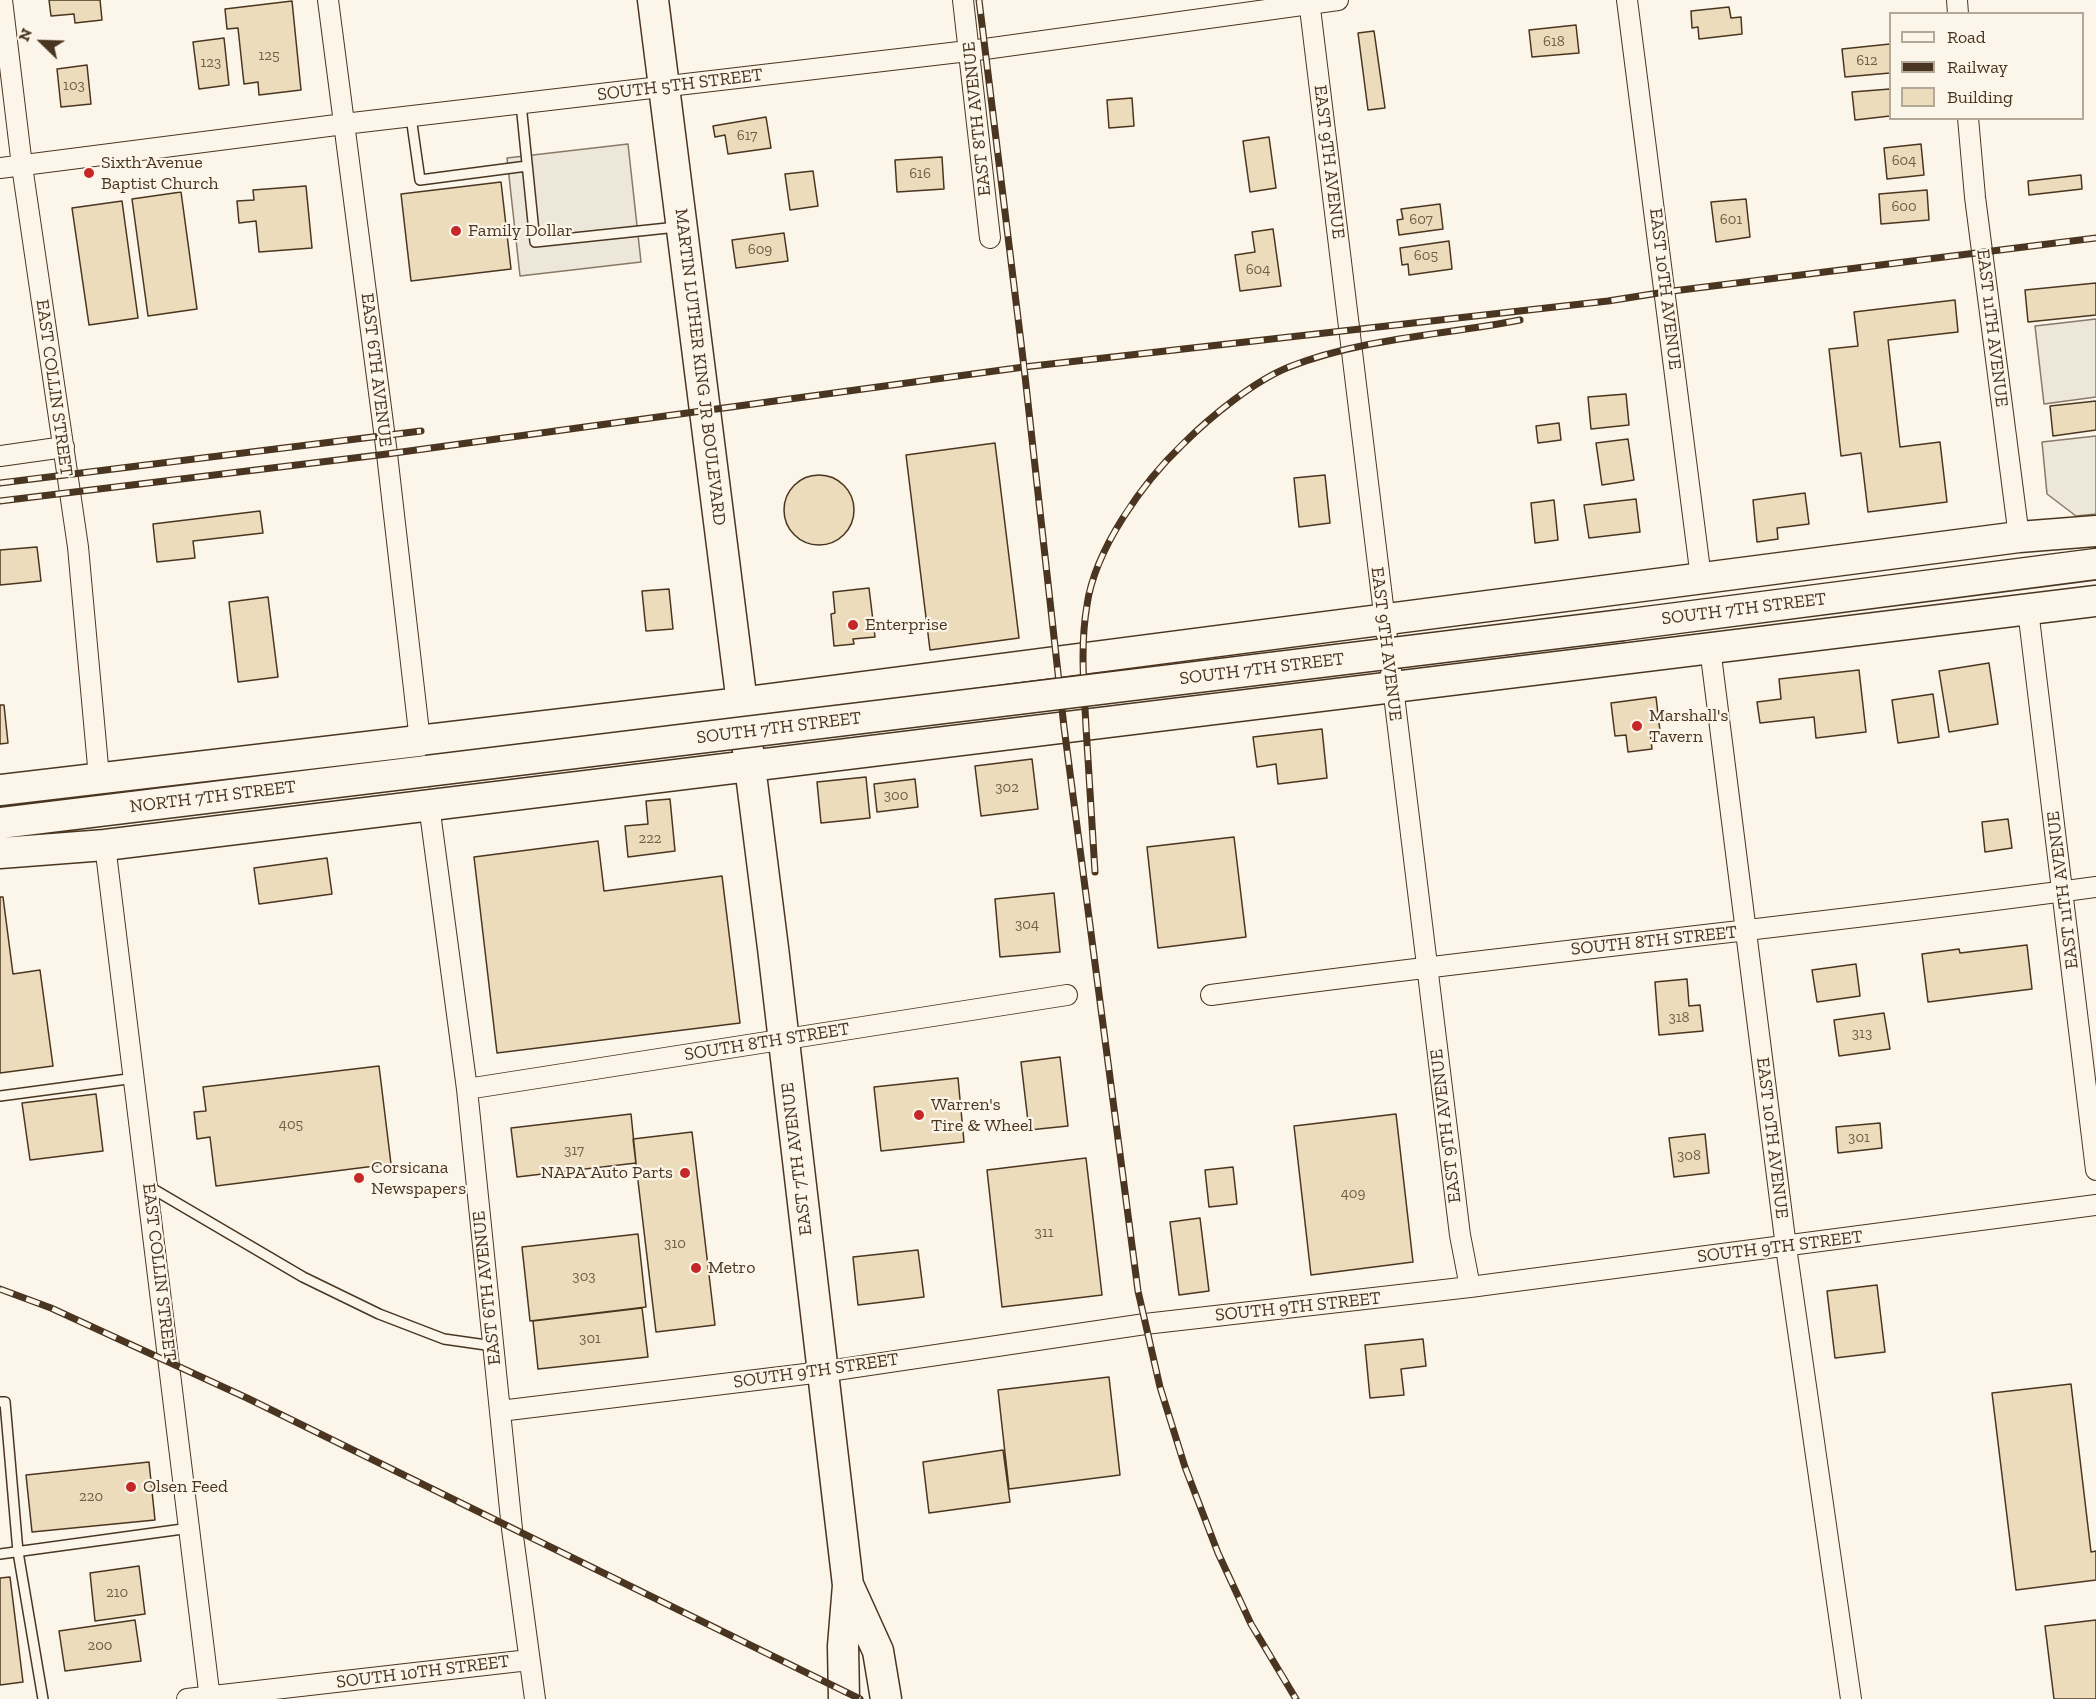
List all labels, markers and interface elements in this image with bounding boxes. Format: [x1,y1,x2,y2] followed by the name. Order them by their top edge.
[12,12,72,72] north arrow
[1889,12,2084,120] legend
[14,25,36,44] text: N
[1947,26,1986,48] text: Road
[1543,33,1565,51] house number: 618
[958,41,996,197] street label: EAST 8TH AVENUE
[258,47,280,65] house number: 125
[1856,52,1878,70] house number: 612
[201,54,221,72] house number: 123
[1947,56,2008,78] text: Railway
[596,64,764,106] street label: SOUTH 5TH STREET
[63,77,85,95] house number: 103
[1309,84,1349,240] street label: EAST 9TH AVENUE
[1947,86,2013,108] text: Building
[737,127,757,145] house number: 617
[101,152,219,195] place label: Sixth Avenue Baptist Church
[1892,152,1916,170] house number: 604
[909,165,931,183] house number: 616
[82,166,96,180] marker: Sixth Avenue Baptist Church
[1891,198,1917,216] house number: 600
[670,207,730,527] street label: MARTIN LUTHER KING JR BOULEVARD
[1644,207,1686,371] street label: EAST 10TH AVENUE
[1409,211,1433,229] house number: 607
[1720,211,1742,229] house number: 601
[468,220,573,242] place label: Family Dollar
[449,224,463,238] marker: Family Dollar
[748,241,772,259] house number: 609
[1414,247,1438,265] house number: 605
[1972,248,2012,408] street label: EAST 11TH AVENUE
[1246,261,1270,279] house number: 604
[356,292,396,448] street label: EAST 6TH AVENUE
[31,298,77,478] street label: EAST COLLIN STREET
[1366,566,1406,722] street label: EAST 9TH AVENUE
[1660,588,1828,630] street label: SOUTH 7TH STREET
[865,614,947,636] place label: Enterprise
[846,618,860,632] marker: Enterprise
[1178,648,1346,690] street label: SOUTH 7TH STREET
[1649,705,1728,748] place label: Marshall's Tavern
[695,707,863,749] street label: SOUTH 7TH STREET
[1630,719,1644,733] marker: Marshall's Tavern
[129,776,297,818] street label: NORTH 7TH STREET
[995,779,1019,797] house number: 302
[884,787,908,805] house number: 300
[2043,810,2083,970] street label: EAST 11TH AVENUE
[638,830,662,848] house number: 222
[1015,916,1039,934] house number: 304
[1570,922,1738,960] street label: SOUTH 8TH STREET
[1668,1009,1690,1027] house number: 318
[683,1018,851,1066] street label: SOUTH 8TH STREET
[1852,1025,1872,1043] house number: 313
[1426,1048,1466,1204] street label: EAST 9TH AVENUE
[1751,1056,1793,1220] street label: EAST 10TH AVENUE
[777,1081,817,1237] street label: EAST 7TH AVENUE
[931,1094,1033,1136] place label: Warren's Tire & Wheel
[912,1108,926,1122] marker: Warren's Tire & Wheel
[279,1116,303,1134] house number: 405
[1848,1129,1870,1147] house number: 301
[564,1142,584,1160] house number: 317
[1677,1147,1701,1165] house number: 308
[371,1157,466,1200] place label: Corsicana Newspapers
[541,1162,673,1184] place label: NAPA Auto Parts
[678,1166,692,1180] marker: NAPA Auto Parts
[352,1171,366,1185] marker: Corsicana Newspapers
[137,1182,181,1362] street label: EAST COLLIN STREET
[1341,1185,1365,1203] house number: 409
[468,1210,506,1366] street label: EAST 6TH AVENUE
[1035,1224,1053,1242] house number: 311
[1696,1226,1864,1268] street label: SOUTH 9TH STREET
[664,1235,686,1253] house number: 310
[708,1257,755,1279] place label: Metro
[689,1261,703,1275] marker: Metro
[572,1268,596,1286] house number: 303
[1214,1288,1382,1326] street label: SOUTH 9TH STREET
[579,1330,601,1348] house number: 301
[732,1349,900,1393] street label: SOUTH 9TH STREET
[143,1476,228,1498] place label: Olsen Feed
[124,1480,138,1494] marker: Olsen Feed
[79,1488,103,1506] house number: 220
[106,1584,128,1602] house number: 210
[87,1637,113,1655] house number: 200
[335,1651,511,1693] street label: SOUTH 10TH STREET

